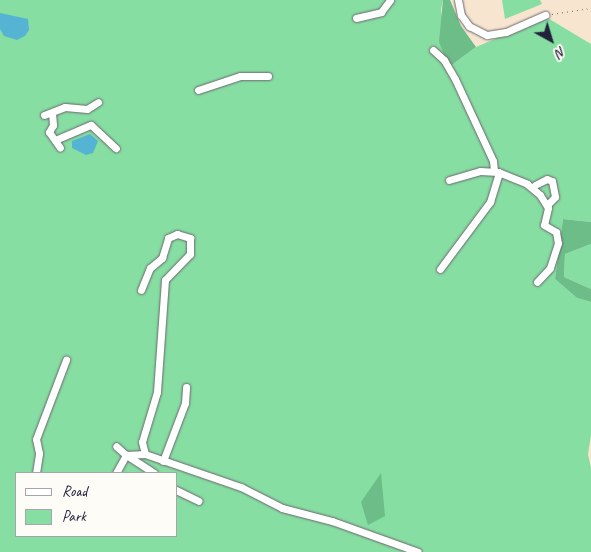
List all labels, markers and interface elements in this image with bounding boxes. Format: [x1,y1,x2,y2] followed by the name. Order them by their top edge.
[526,15,576,65] north arrow
[552,43,569,61] text: N
[15,472,178,537] legend
[62,482,87,501] text: Road
[62,507,86,526] text: Park

